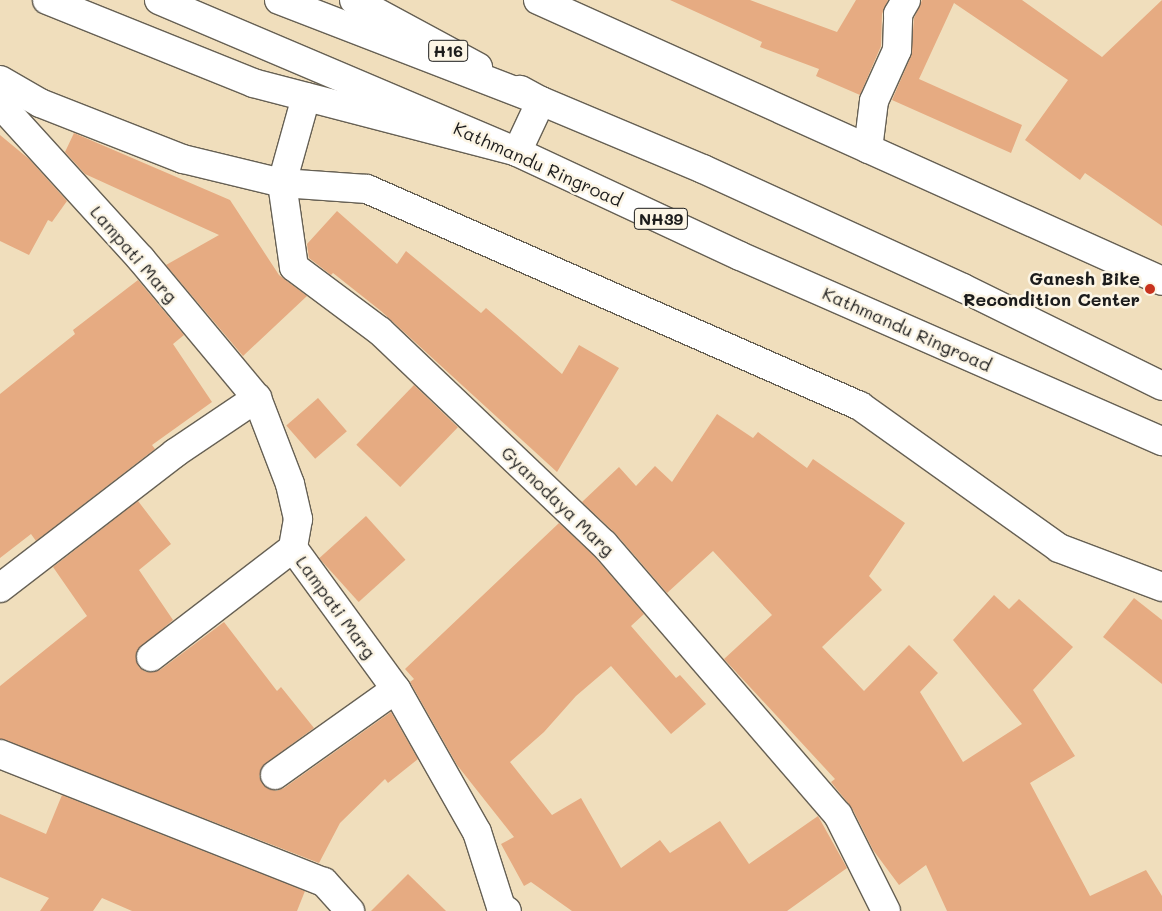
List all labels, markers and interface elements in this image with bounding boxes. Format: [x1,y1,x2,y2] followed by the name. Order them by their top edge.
[428,37,468,64] road number: H16
[450,117,626,211] street label: Kathmandu Ringroad
[86,201,182,307] street label: Lampati Marg
[634,205,688,232] road number: NH39
[963,268,1140,310] place label: Ganesh Bike Recondition Center
[819,282,995,376] street label: Kathmandu Ringroad
[1144,283,1156,295] marker: Ganesh Bike Recondition Center
[497,442,619,560] street label: Gyanodaya Marg
[292,551,380,663] street label: Lampati Marg

